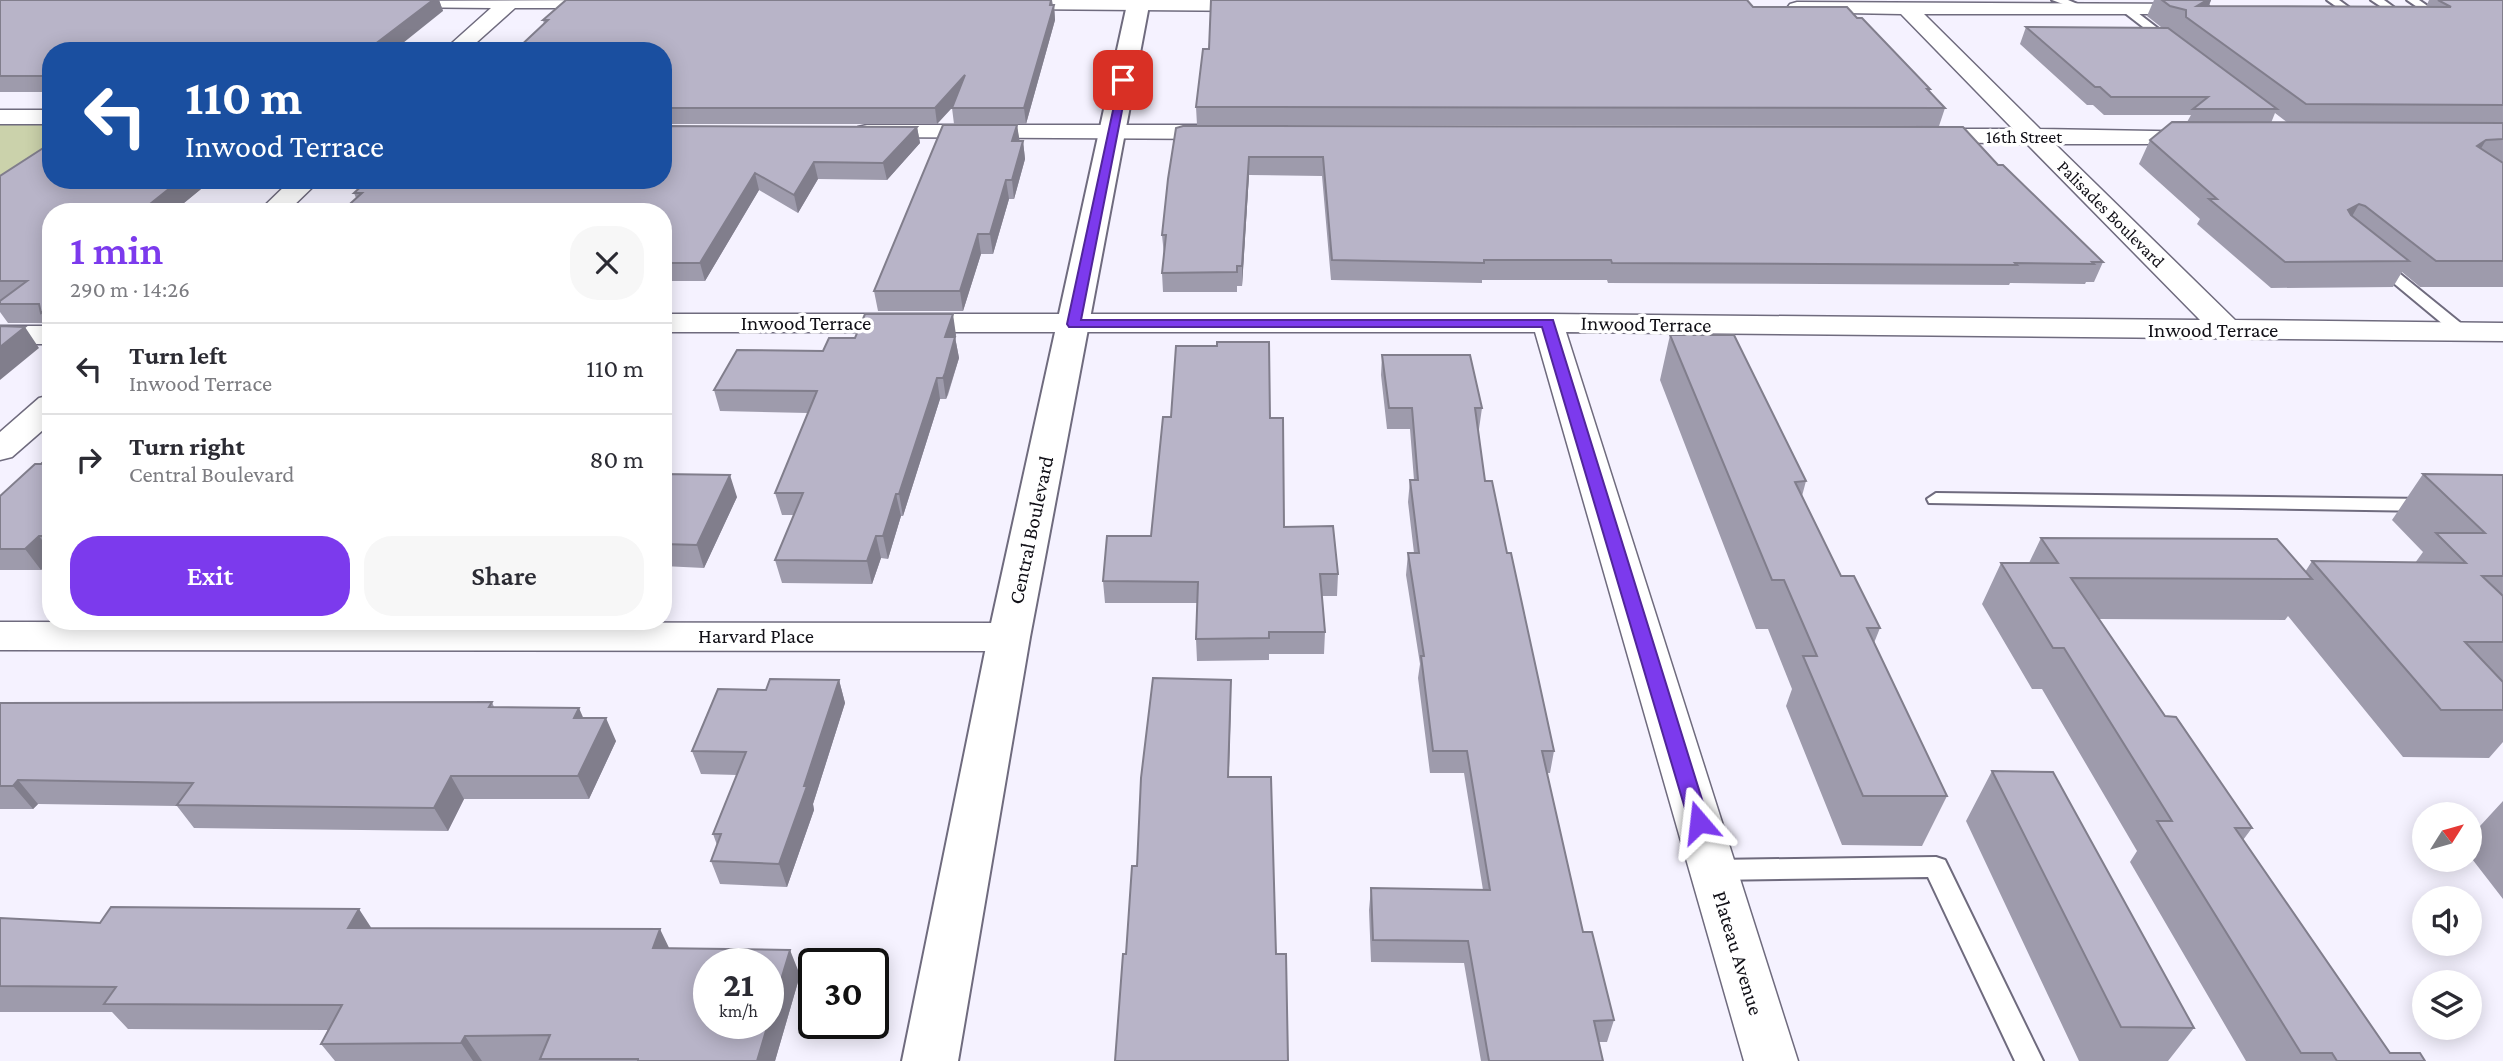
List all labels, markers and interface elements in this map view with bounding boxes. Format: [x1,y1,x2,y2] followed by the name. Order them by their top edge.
[1093,50,1153,110] pin
[1104,61,1142,99] icon: arrive
[70,70,161,161] icon: left
[185,70,302,125] text: 110 m
[1986,127,2063,147] street label: 16th Street
[185,128,384,164] text: Inwood Terrace
[2053,156,2169,272] street label: Palisades Boulevard
[70,226,163,273] text: 1 min
[570,226,644,300] button: close
[70,276,190,302] text: 290 m · 14:26
[741,311,871,335] street label: Inwood Terrace
[1581,311,1711,337] street label: Inwood Terrace
[2148,318,2278,342] street label: Inwood Terrace
[129,341,227,370] text: Turn left
[70,350,108,388] icon: left
[586,354,644,383] text: 110 m
[129,370,272,396] text: Inwood Terrace
[129,432,245,461] text: Turn right
[70,441,108,479] icon: right
[590,445,644,474] text: 80 m
[1004,454,1058,606] street label: Central Boulevard
[129,461,294,487] text: Central Boulevard
[70,536,350,616] button: Exit
[364,536,644,616] button: Share
[698,624,814,648] street label: Harvard Place
[1662,785,1736,859] position arrow
[2412,802,2482,872] north arrow
[2412,802,2482,1040] map controls
[2412,886,2482,956] button: sound
[1708,888,1768,1018] street label: Plateau Avenue
[798,948,889,1039] speed limit sign: 30
[723,965,754,1004] text: 21
[2412,970,2482,1040] button: layers
[719,1001,758,1021] text: km/h

